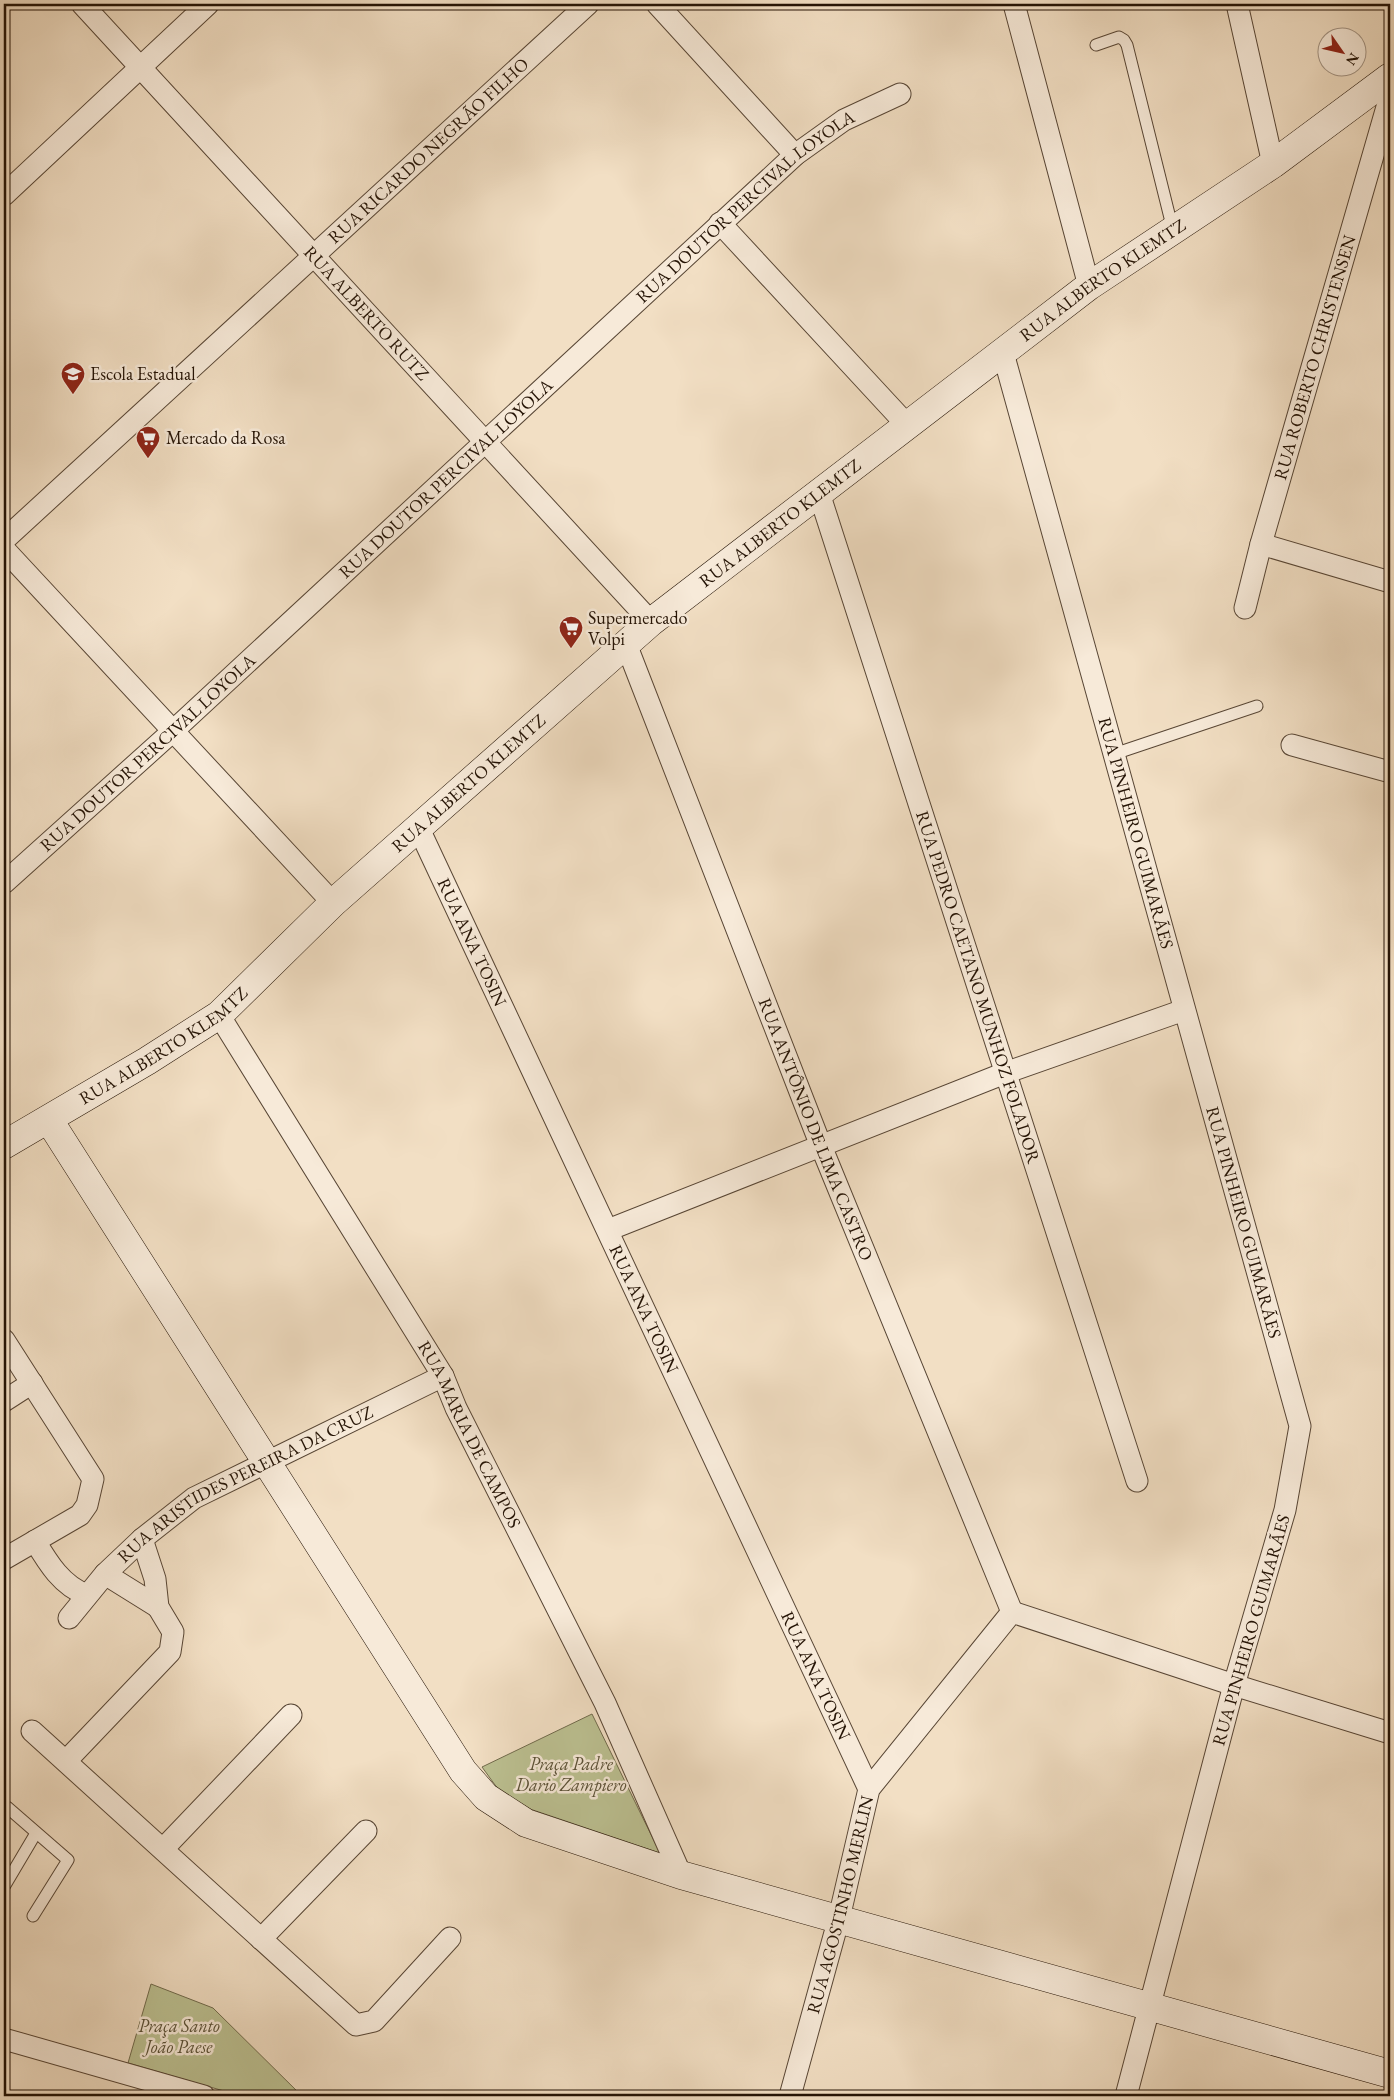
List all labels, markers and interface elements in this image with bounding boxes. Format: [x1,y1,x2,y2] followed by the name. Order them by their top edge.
[1316,28,1366,78] north arrow
[1342,50,1363,70] text: N
[323,52,533,248] street label: RUA RICARDO NEGRÃO FILHO
[631,104,859,308] street label: RUA DOUTOR PERCIVAL LOYOLA
[1015,213,1190,346] street label: RUA ALBERTO KLEMTZ
[1268,232,1361,482] street label: RUA ROBERTO CHRISTENSEN
[299,240,435,385] street label: RUA ALBERTO RUTZ
[60,361,86,395] school or university icon: Escola Estadual
[90,362,196,385] place label: Escola Estadual
[334,373,558,583] street label: RUA DOUTOR PERCIVAL LOYOLA
[135,425,161,459] supermarket icon: Mercado da Rosa
[166,426,286,449] place label: Mercado da Rosa
[694,453,865,592] street label: RUA ALBERTO KLEMTZ
[588,606,688,650] place label: Supermercado Volpi
[558,615,584,649] supermarket icon: Supermercado Volpi
[35,648,260,856] street label: RUA DOUTOR PERCIVAL LOYOLA
[386,709,550,857] street label: RUA ALBERTO KLEMTZ
[1093,714,1179,951] street label: RUA PINHEIRO GUIMARÃES
[911,808,1046,1166] street label: RUA PEDRO CAETANO MUNHOZ FOLADOR
[433,874,513,1011] street label: RUA ANA TOSIN
[75,981,252,1109] street label: RUA ALBERTO KLEMTZ
[754,994,879,1264] street label: RUA ANTÔNIO DE LIMA CASTRO
[1201,1104,1287,1341] street label: RUA PINHEIRO GUIMARÃES
[604,1241,685,1377] street label: RUA ANA TOSIN
[413,1336,527,1532] street label: RUA MARIA DE CAMPOS
[112,1400,377,1567] street label: RUA ARISTIDES PEREIRA DA CRUZ
[1206,1512,1295,1748] street label: RUA PINHEIRO GUIMARÃES
[776,1607,857,1744] street label: RUA ANA TOSIN
[515,1752,627,1797] park label: Praça Padre Dario Zampiero
[801,1792,878,2016] street label: RUA AGOSTINHO MERLIN
[138,2014,220,2058] park label: Praça Santo João Paese

